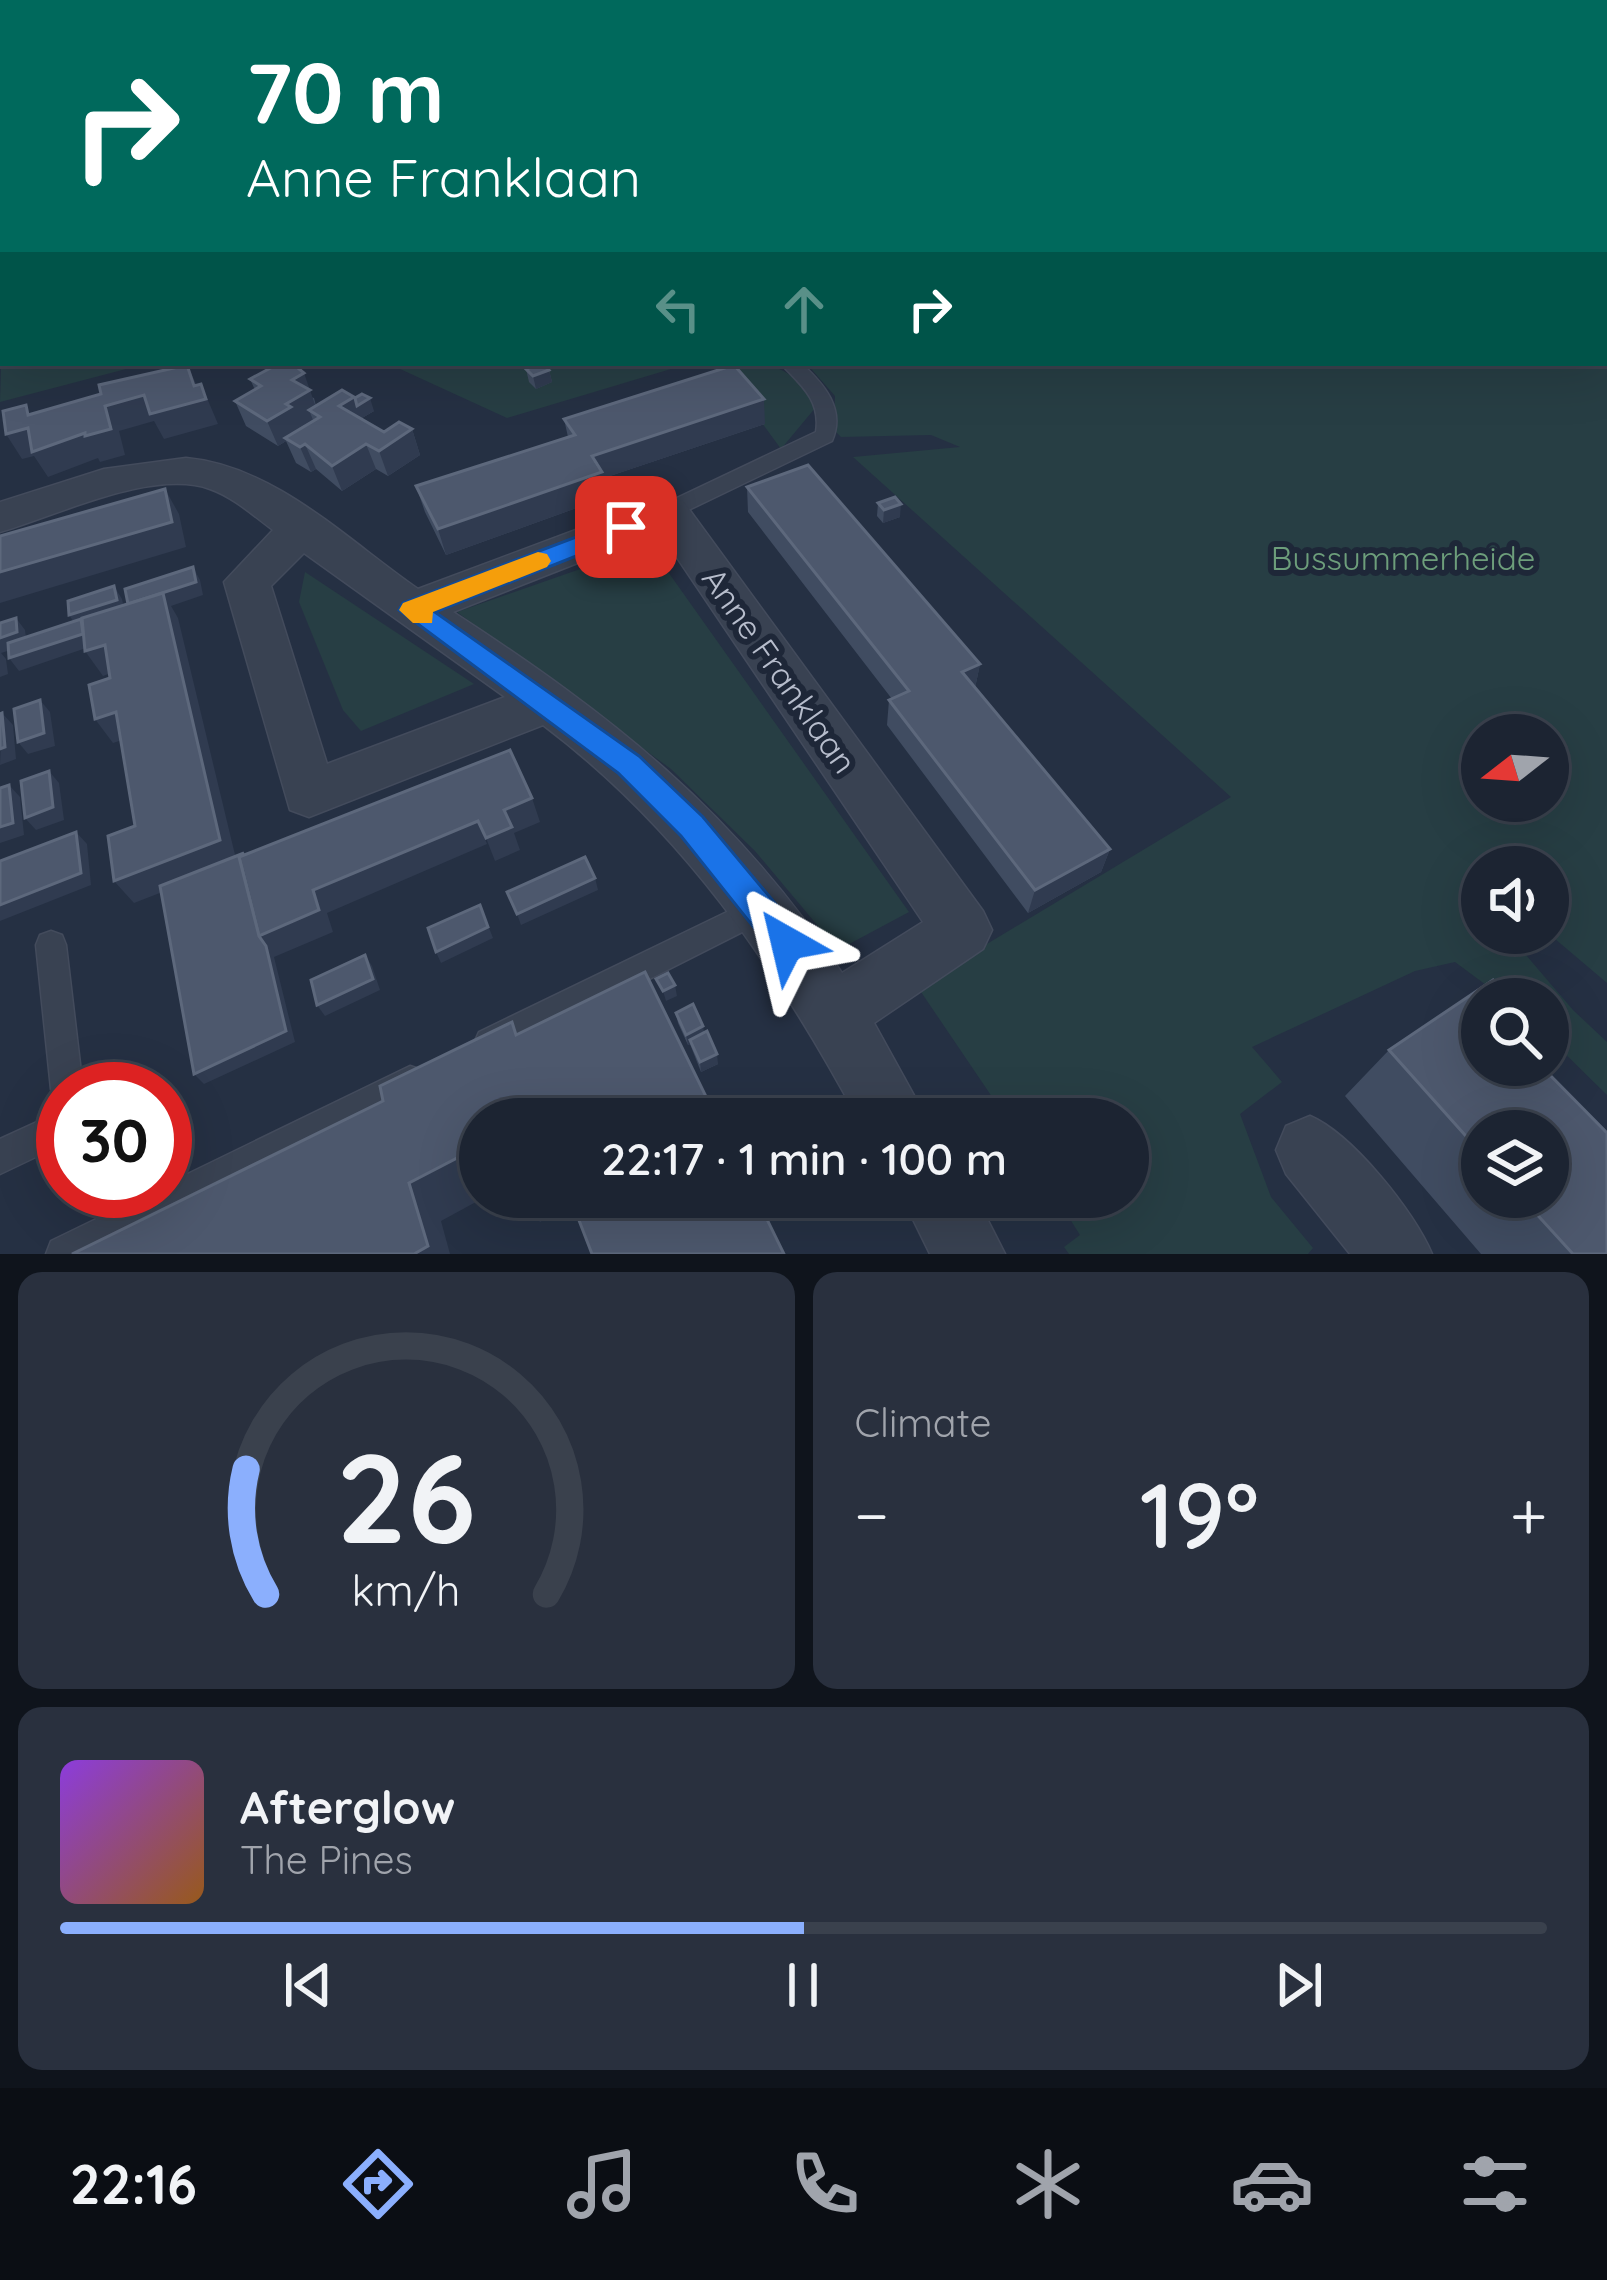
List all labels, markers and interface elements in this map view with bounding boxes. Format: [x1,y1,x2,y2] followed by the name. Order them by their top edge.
[246,39,445,144] text: 70 m
[48,48,204,204] icon: right
[246,143,641,211] text: Anne Franklaan
[645,276,711,342] icon: left
[771,276,837,342] icon: ahead
[897,276,963,342] icon: right
[575,476,677,578] pin
[593,494,659,560] icon: arrive
[1271,537,1535,578] park label: Bussummerheide
[694,559,866,781] street label: Anne Franklaan
[1461,714,1569,822] north arrow
[1461,714,1569,1218] map controls
[1461,846,1569,954] button: sound
[724,880,850,1006] position arrow
[1461,978,1569,1086] button: search
[36,1062,192,1218] speed limit sign: 30
[1461,1110,1569,1218] button: layers
[601,1130,1007,1186] text: 22:17 · 1 min · 100 m
[855,1398,992,1447] text: Climate
[336,1418,476,1574] text: 26
[1140,1458,1259,1571] text: 19°
[855,1473,889,1556] text: −
[1510,1473,1547,1556] text: +
[352,1562,461,1616] text: km/h
[240,1779,455,1835] text: Afterglow
[240,1835,413,1884] text: The Pines
[275,1952,341,2018] icon: previous
[770,1952,836,2018] icon: pause
[1266,1952,1332,2018] icon: next
[336,2142,420,2226] icon: directions
[560,2142,644,2226] icon: music
[783,2142,867,2226] icon: phone
[1006,2142,1090,2226] icon: climate
[1230,2142,1314,2226] icon: car
[1453,2142,1537,2226] icon: filters
[70,2150,197,2218] text: 22:16

